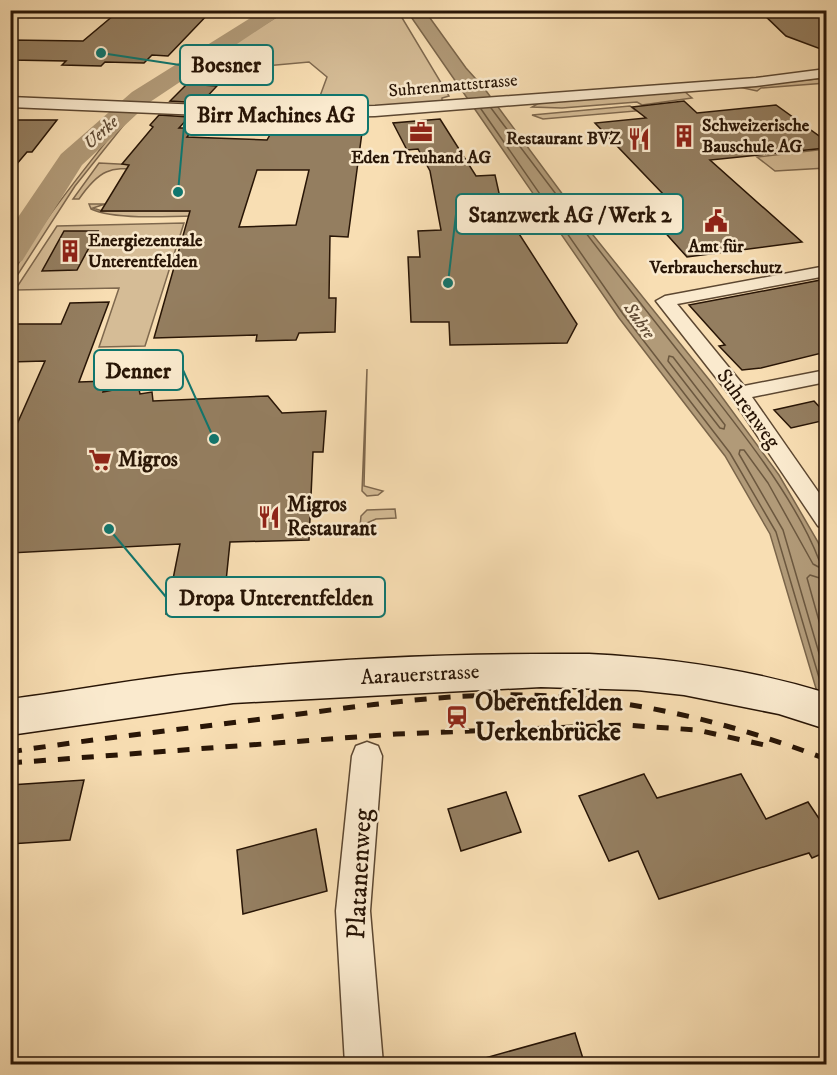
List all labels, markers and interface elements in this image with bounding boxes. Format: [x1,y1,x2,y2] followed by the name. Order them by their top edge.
[180,45,273,85] callout: Boesner
[191,52,262,79] text: Boesner
[388,69,518,103] street label: Suhrenmattstrasse
[185,95,368,135] callout: Birr Machines AG
[197,102,356,129] text: Birr Machines AG
[79,111,124,154] water label: Uerke
[702,115,810,158] place label: Schweizerische Bauschule AG
[408,119,434,145] office icon: Eden Treuhand AG
[671,123,697,149] building icon: Schweizerische Bauschule AG
[626,126,652,152] restaurant icon: Restaurant BVZ
[506,128,621,150] place label: Restaurant BVZ
[351,147,492,169] place label: Eden Treuhand AG
[456,194,683,234] callout: Stanzwerk AG / Werk 2
[468,202,673,229] text: Stanzwerk AG / Werk 2
[703,208,729,234] public building icon: Amt für Verbraucherschutz
[88,230,203,273] place label: Energiezentrale Unterentfelden
[649,236,783,279] place label: Amt für Verbraucherschutz
[57,238,83,264] building icon: Energiezentrale Unterentfelden
[618,298,660,344] water label: Suhre
[94,350,183,390] callout: Denner
[105,358,172,385] text: Denner
[710,364,786,454] street label: Suhrenweg
[87,447,113,473] supermarket icon: Migros
[118,447,178,473] place label: Migros
[287,492,377,542] place label: Migros Restaurant
[256,504,282,530] restaurant icon: Migros Restaurant
[166,577,385,617] callout: Dropa Unterentfelden
[179,585,374,612] text: Dropa Unterentfelden
[360,659,480,691] street label: Aarauerstrasse
[475,686,623,749] place label: Oberentfelden Uerkenbrücke
[444,704,470,730] station icon: Oberentfelden Uerkenbrücke
[340,807,380,940] street label: Platanenweg

